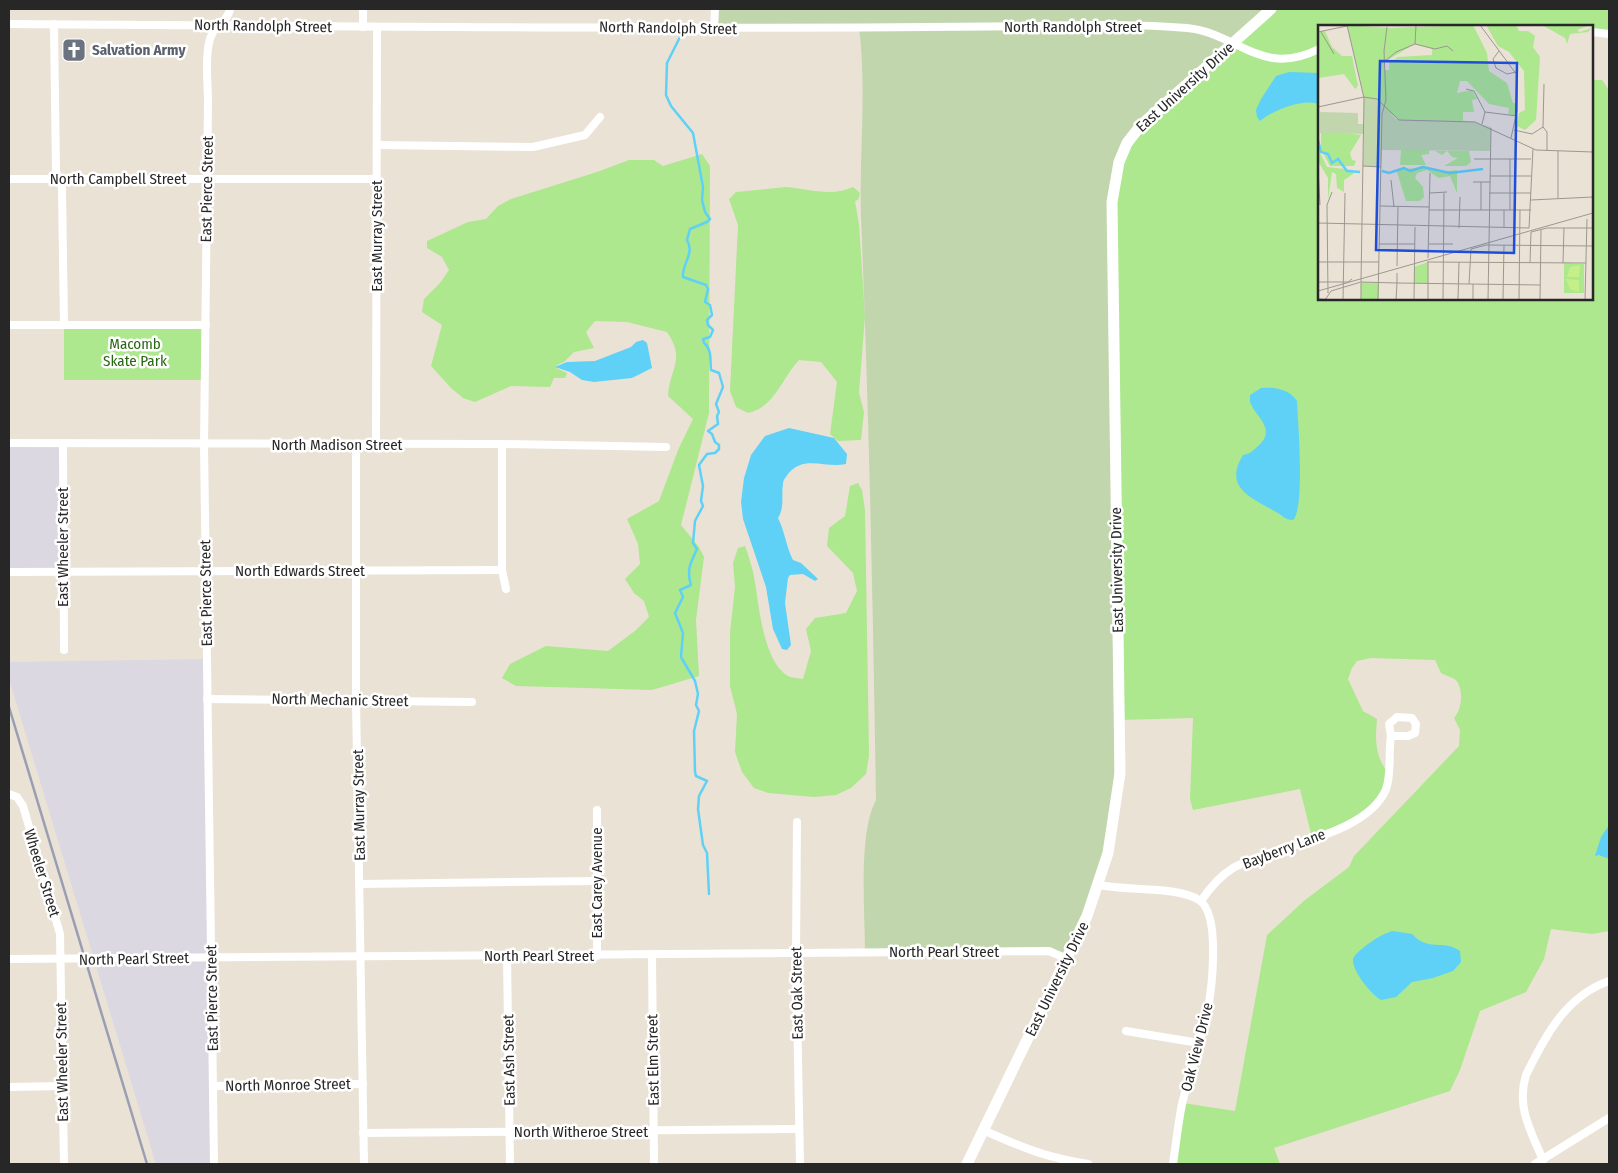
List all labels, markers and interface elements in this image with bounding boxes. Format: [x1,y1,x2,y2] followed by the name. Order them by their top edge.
[194,16,332,36] street label: North Randolph Street
[599,18,737,38] street label: North Randolph Street
[1004,18,1142,36] street label: North Randolph Street
[1318,25,1593,300] inset map
[61,37,87,63] church icon: Salvation Army
[1132,38,1238,136] street label: East University Drive
[92,41,186,59] place label: Salvation Army
[197,135,217,243] street label: East Pierce Street
[50,170,186,188] street label: North Campbell Street
[368,180,386,292] street label: East Murray Street
[103,335,167,370] park label: Macomb Skate Park
[271,436,403,454] street label: North Madison Street
[54,487,72,607] street label: East Wheeler Street
[1107,507,1127,633] street label: East University Drive
[196,539,216,647] street label: East Pierce Street
[235,562,365,580] street label: North Edwards Street
[271,690,409,710] street label: North Mechanic Street
[349,749,369,861] street label: East Murray Street
[1240,825,1328,873] street label: Bayberry Lane
[20,827,64,919] street label: Wheeler Street
[588,827,606,939] street label: East Carey Avenue
[1021,919,1093,1039] street label: East University Drive
[889,943,999,961] street label: North Pearl Street
[202,944,222,1052] street label: East Pierce Street
[787,946,807,1040] street label: East Oak Street
[484,947,594,965] street label: North Pearl Street
[79,949,189,969] street label: North Pearl Street
[1177,1001,1217,1093] street label: Oak View Drive
[52,1002,72,1122] street label: East Wheeler Street
[499,1014,519,1106] street label: East Ash Street
[643,1014,663,1106] street label: East Elm Street
[225,1075,351,1095] street label: North Monroe Street
[514,1123,648,1141] street label: North Witheroe Street

